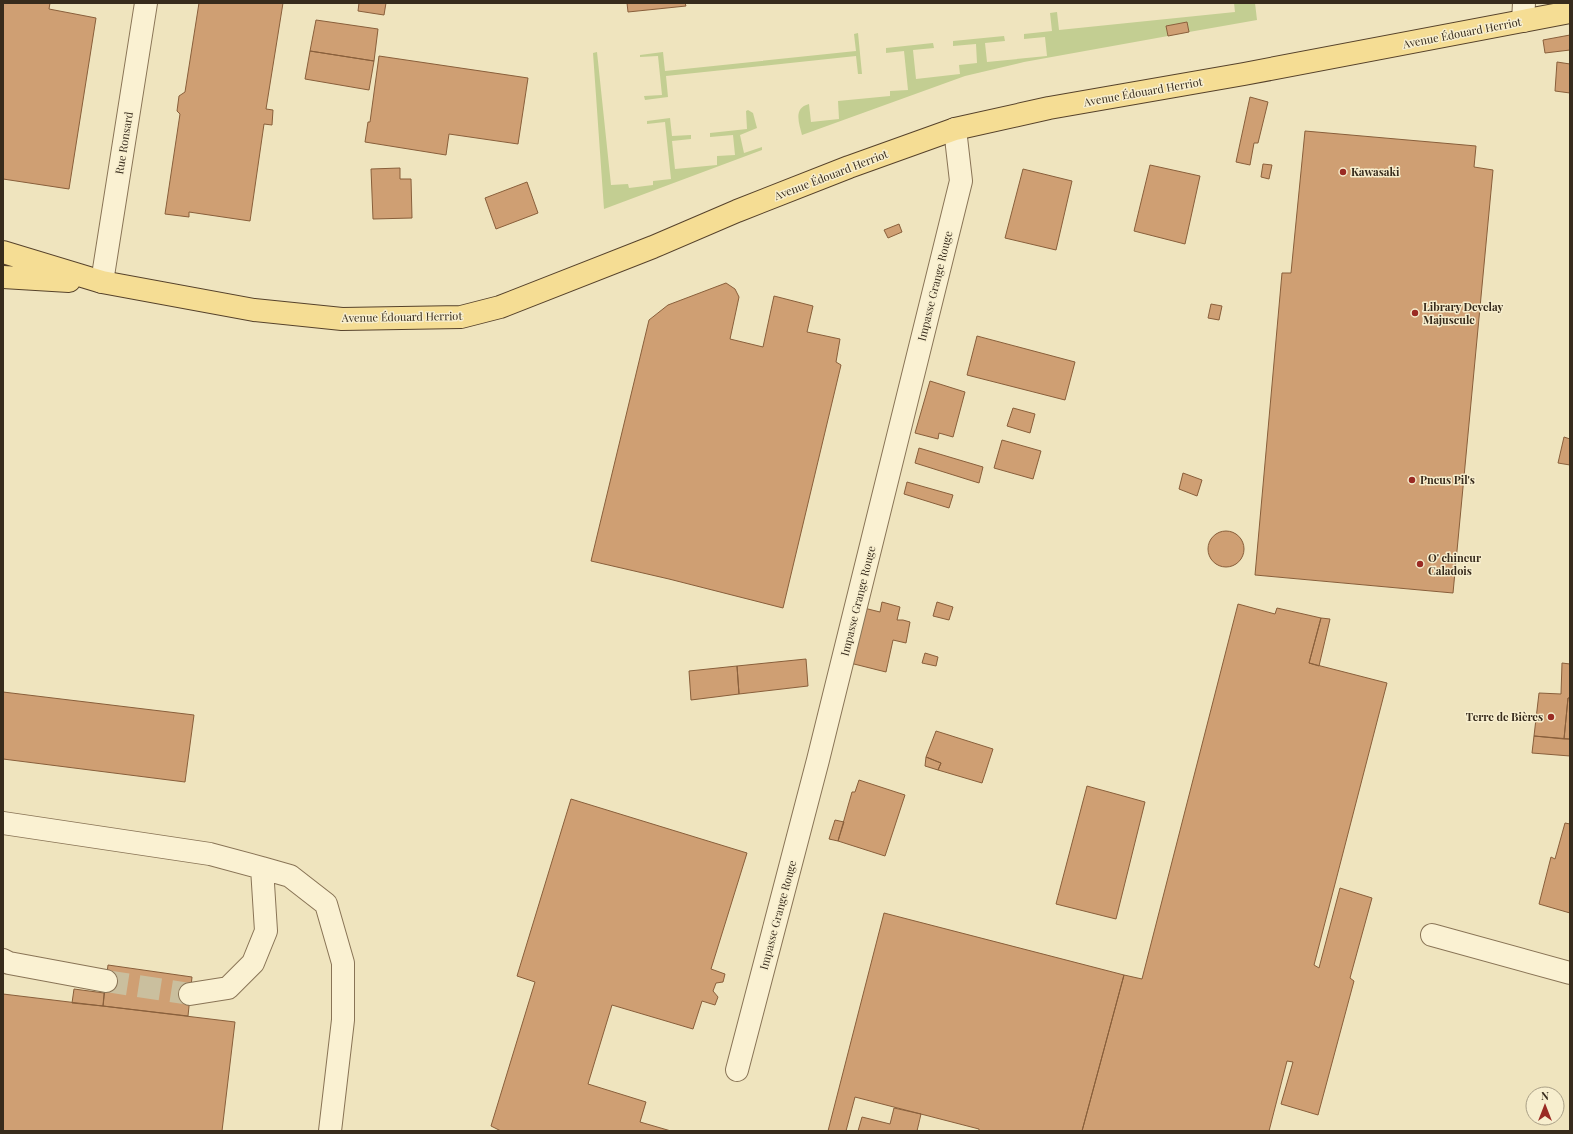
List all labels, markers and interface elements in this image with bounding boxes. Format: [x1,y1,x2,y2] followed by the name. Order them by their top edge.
[1400,14,1523,52] street label: Avenue Édouard Herriot
[1081,74,1204,110] street label: Avenue Édouard Herriot
[111,110,136,175] street label: Rue Ronsard
[771,146,890,203] street label: Avenue Édouard Herriot
[1351,164,1400,179] place label: Kawasaki
[1338,167,1348,177] marker: Kawasaki
[914,229,956,342] street label: Impasse Grange Rouge
[1423,299,1504,327] place label: Library Develay Majuscule
[341,308,462,325] street label: Avenue Édouard Herriot
[1410,308,1420,318] marker: Library Develay Majuscule
[1420,472,1475,487] place label: Pneus Pil's
[1407,475,1417,485] marker: Pneus Pil's
[837,544,879,657] street label: Impasse Grange Rouge
[1428,550,1482,578] place label: O' chineur Caladois
[1415,559,1425,569] marker: O' chineur Caladois
[1466,709,1543,724] place label: Terre de Bières
[1546,712,1556,722] marker: Terre de Bières
[756,858,799,971] street label: Impasse Grange Rouge
[1525,1086,1565,1126] north arrow
[1541,1088,1549,1103] text: N

